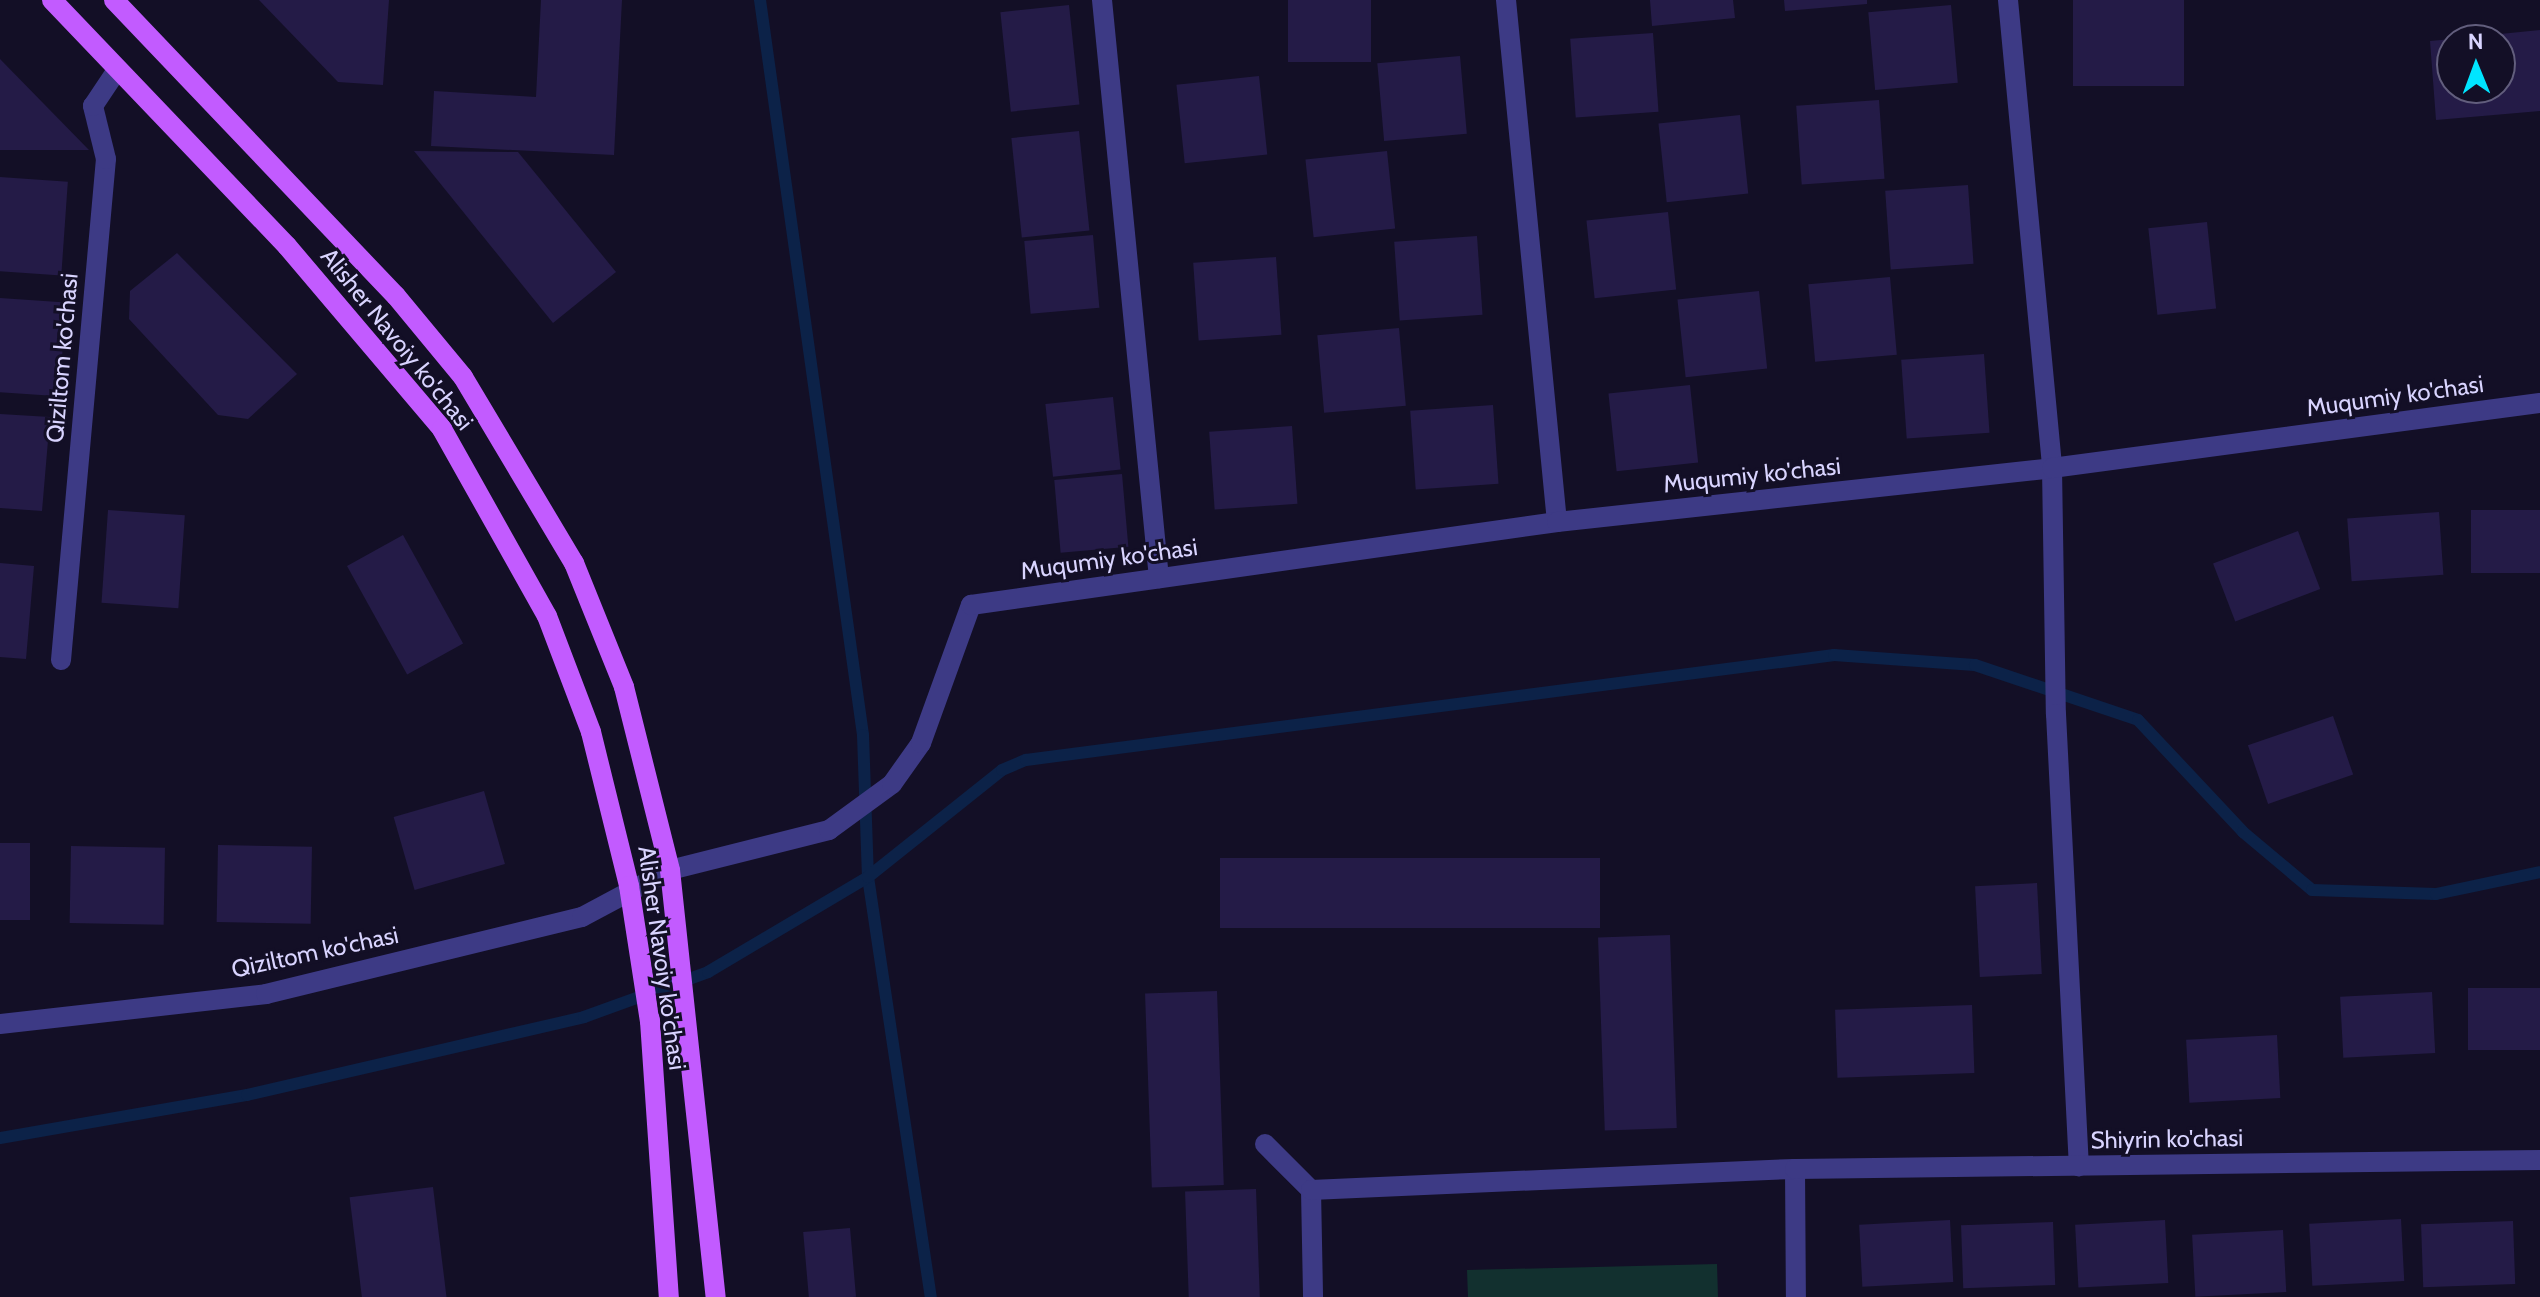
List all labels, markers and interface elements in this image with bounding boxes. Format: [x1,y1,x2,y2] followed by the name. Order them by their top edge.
[2436,24,2516,104] north arrow
[2468,28,2484,55] text: N
[315,242,479,436] street label: Alisher Navoiy ko'chasi
[40,272,84,444] street label: Qiziltom ko'chasi
[2305,369,2485,423] street label: Muqumiy ko'chasi
[1662,451,1842,499] street label: Muqumiy ko'chasi
[1019,532,1199,586] street label: Muqumiy ko'chasi
[632,844,692,1072] street label: Alisher Navoiy ko'chasi
[229,920,401,984] street label: Qiziltom ko'chasi
[2090,1123,2244,1155] street label: Shiyrin ko'chasi

